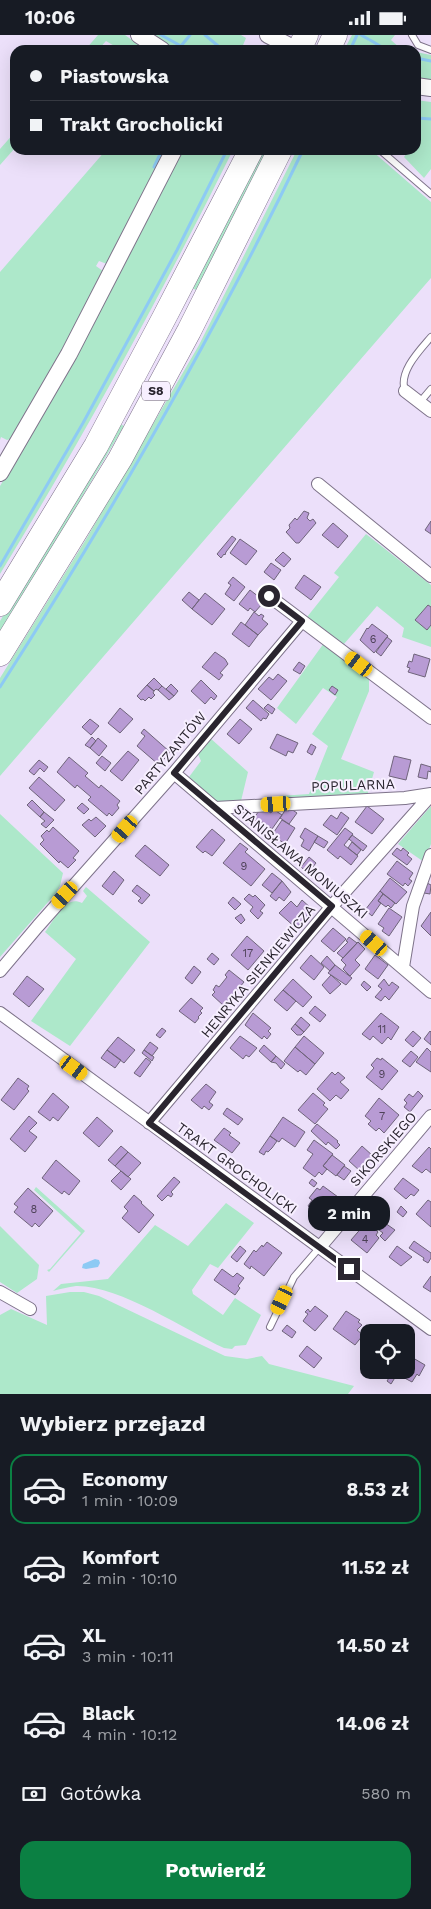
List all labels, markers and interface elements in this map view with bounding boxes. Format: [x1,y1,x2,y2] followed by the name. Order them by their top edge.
[25,6,75,29] text: 10:06
[60,65,169,88] text: Piastowska
[60,113,223,136] text: Trakt Grocholicki
[142,381,170,401] road number: S8
[258,585,280,607] route start
[370,633,377,646] house number: 6
[342,649,375,679] car
[131,708,209,798] street label: PARTYZANTÓW
[311,776,395,794] street label: POPULARNA
[260,796,291,812] car
[231,800,371,922] street label: STANISŁAWA MONIUSZKI
[109,813,140,845] car
[241,860,248,873] house number: 9
[49,879,80,911] car
[198,901,318,1041] street label: HENRYKA SIENKIEWICZA
[357,927,390,959] car
[243,947,253,960] house number: 17
[378,1023,386,1036] house number: 11
[57,1053,90,1083] car
[379,1068,386,1081] house number: 9
[346,1109,420,1189] street label: SIKORSKIEGO
[379,1110,385,1123] house number: 7
[174,1119,300,1217] street label: TRAKT GROCHOLICKI
[308,1197,390,1231] callout: 2 min
[31,1203,38,1216] house number: 8
[327,1204,371,1223] text: 2 min
[362,1233,369,1246] house number: 4
[338,1258,360,1280] route end
[268,1283,295,1317] car
[360,1324,415,1379] map controls
[360,1324,415,1379] button: locate
[20,1411,205,1436] text: Wybierz przejazd
[22,1467,67,1512] icon: car
[82,1468,167,1491] text: Economy
[346,1478,409,1501] text: 8.53 zł
[82,1491,178,1510] text: 1 min · 10:09
[22,1545,67,1590] icon: car
[82,1546,159,1569] text: Komfort
[342,1556,409,1579] text: 11.52 zł
[82,1569,178,1588] text: 2 min · 10:10
[22,1623,67,1668] icon: car
[82,1624,106,1647] text: XL
[337,1634,409,1657] text: 14.50 zł
[82,1647,174,1666] text: 3 min · 10:11
[22,1701,67,1746] icon: car
[82,1702,135,1725] text: Black
[337,1712,409,1735] text: 14.06 zł
[82,1725,177,1744] text: 4 min · 10:12
[20,1780,48,1808] icon: cash
[60,1782,141,1805] text: Gotówka
[361,1784,411,1803] text: 580 m
[20,1841,411,1899] button: Potwierdź

